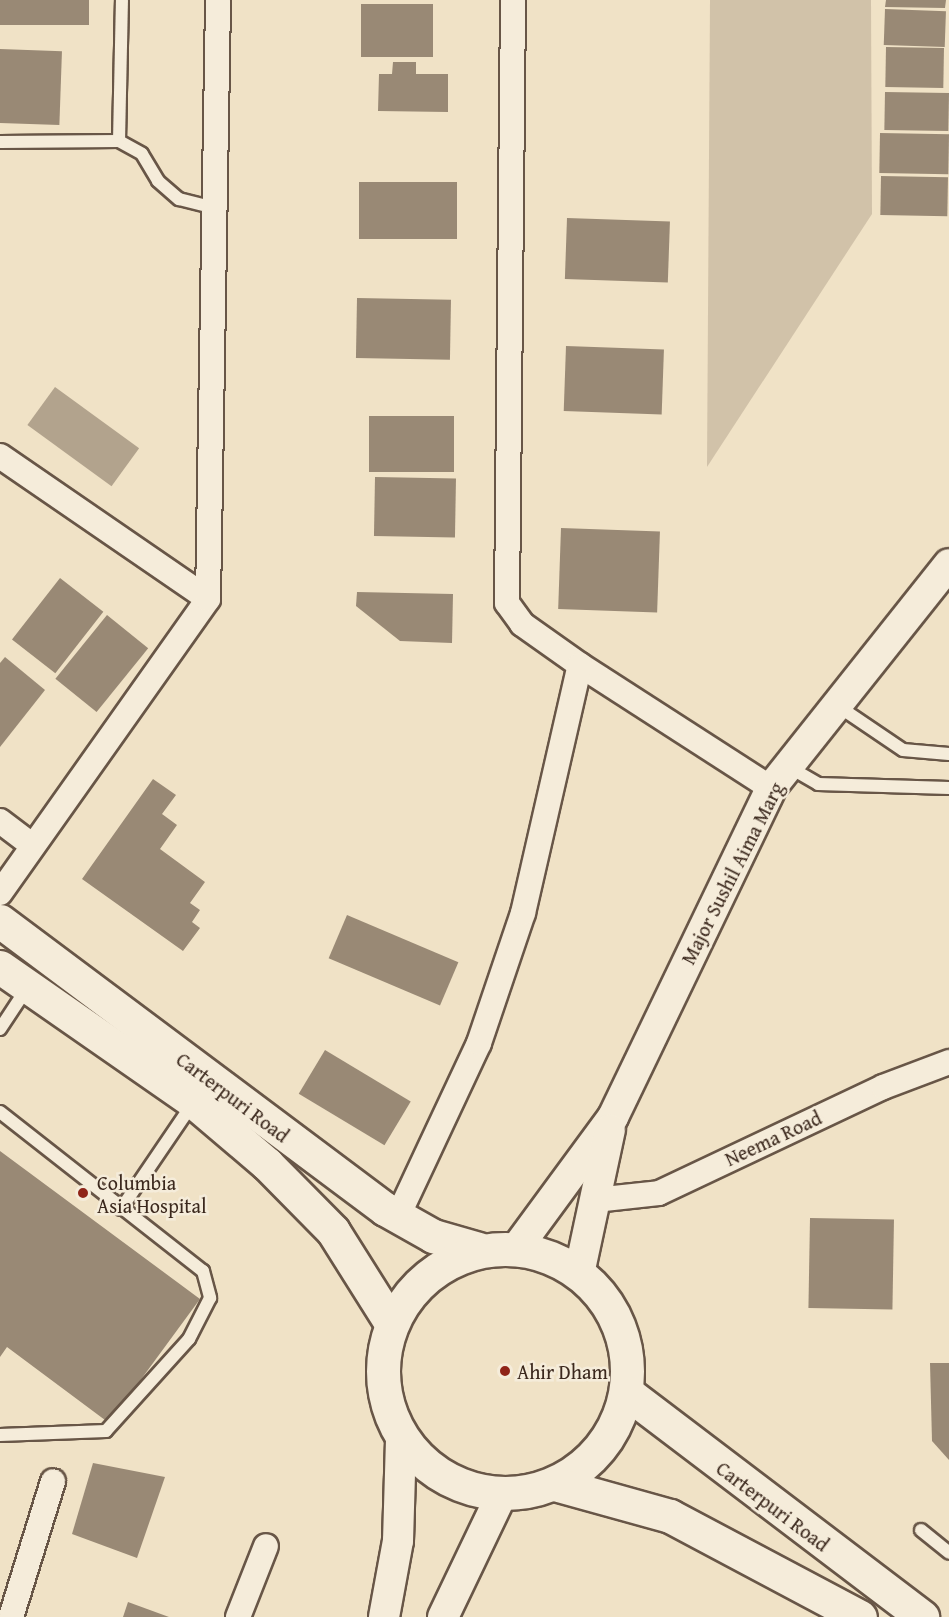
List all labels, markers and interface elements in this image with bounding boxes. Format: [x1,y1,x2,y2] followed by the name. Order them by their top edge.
[676,778,788,968] street label: Major Sushil Aima Marg
[172,1047,294,1147] street label: Carterpuri Road
[721,1105,825,1171] street label: Neema Road
[97,1170,206,1217] place label: Columbia Asia Hospital
[74,1184,92,1202] marker: Columbia Asia Hospital
[517,1359,608,1383] place label: Ahir Dham
[498,1364,512,1378] marker: Ahir Dham
[712,1456,834,1556] street label: Carterpuri Road

